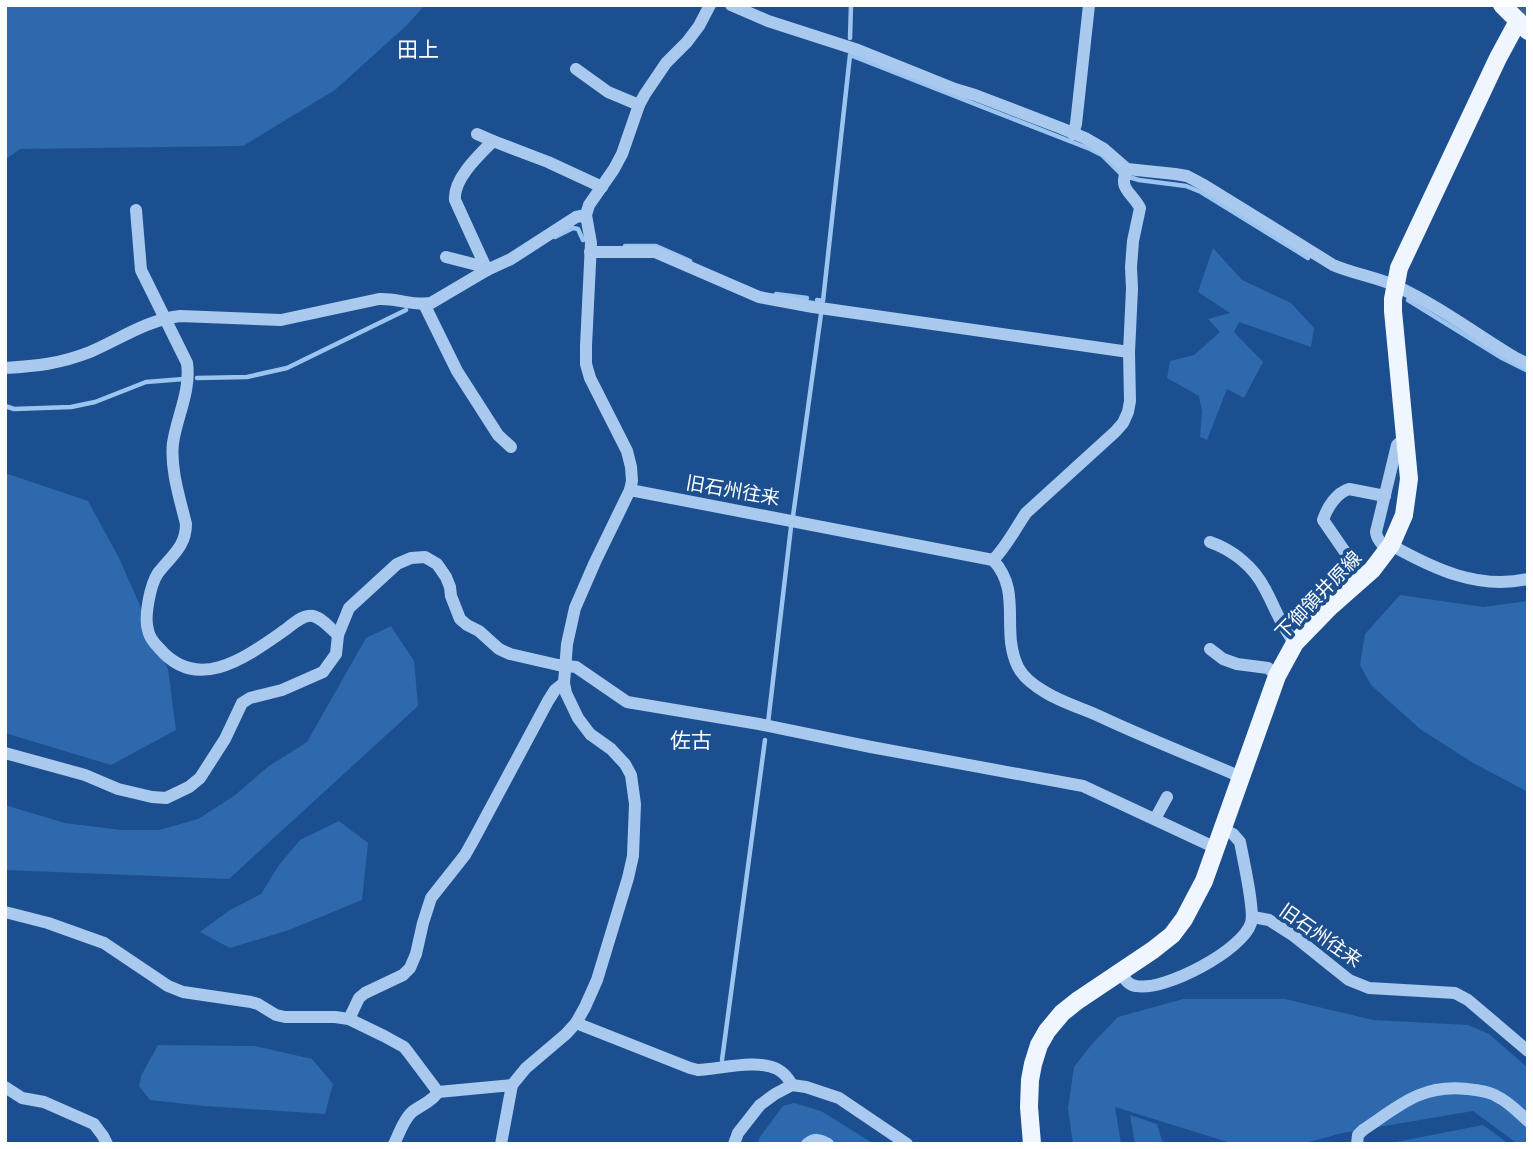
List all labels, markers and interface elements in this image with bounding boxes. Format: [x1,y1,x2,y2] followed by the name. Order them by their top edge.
[397,37,439,63] district label: 田上
[684,471,782,511] street label: 旧石州往来
[1270,546,1367,645] street label: 下御領井原線
[670,728,712,754] district label: 佐古
[1275,899,1366,973] street label: 旧石州往来

